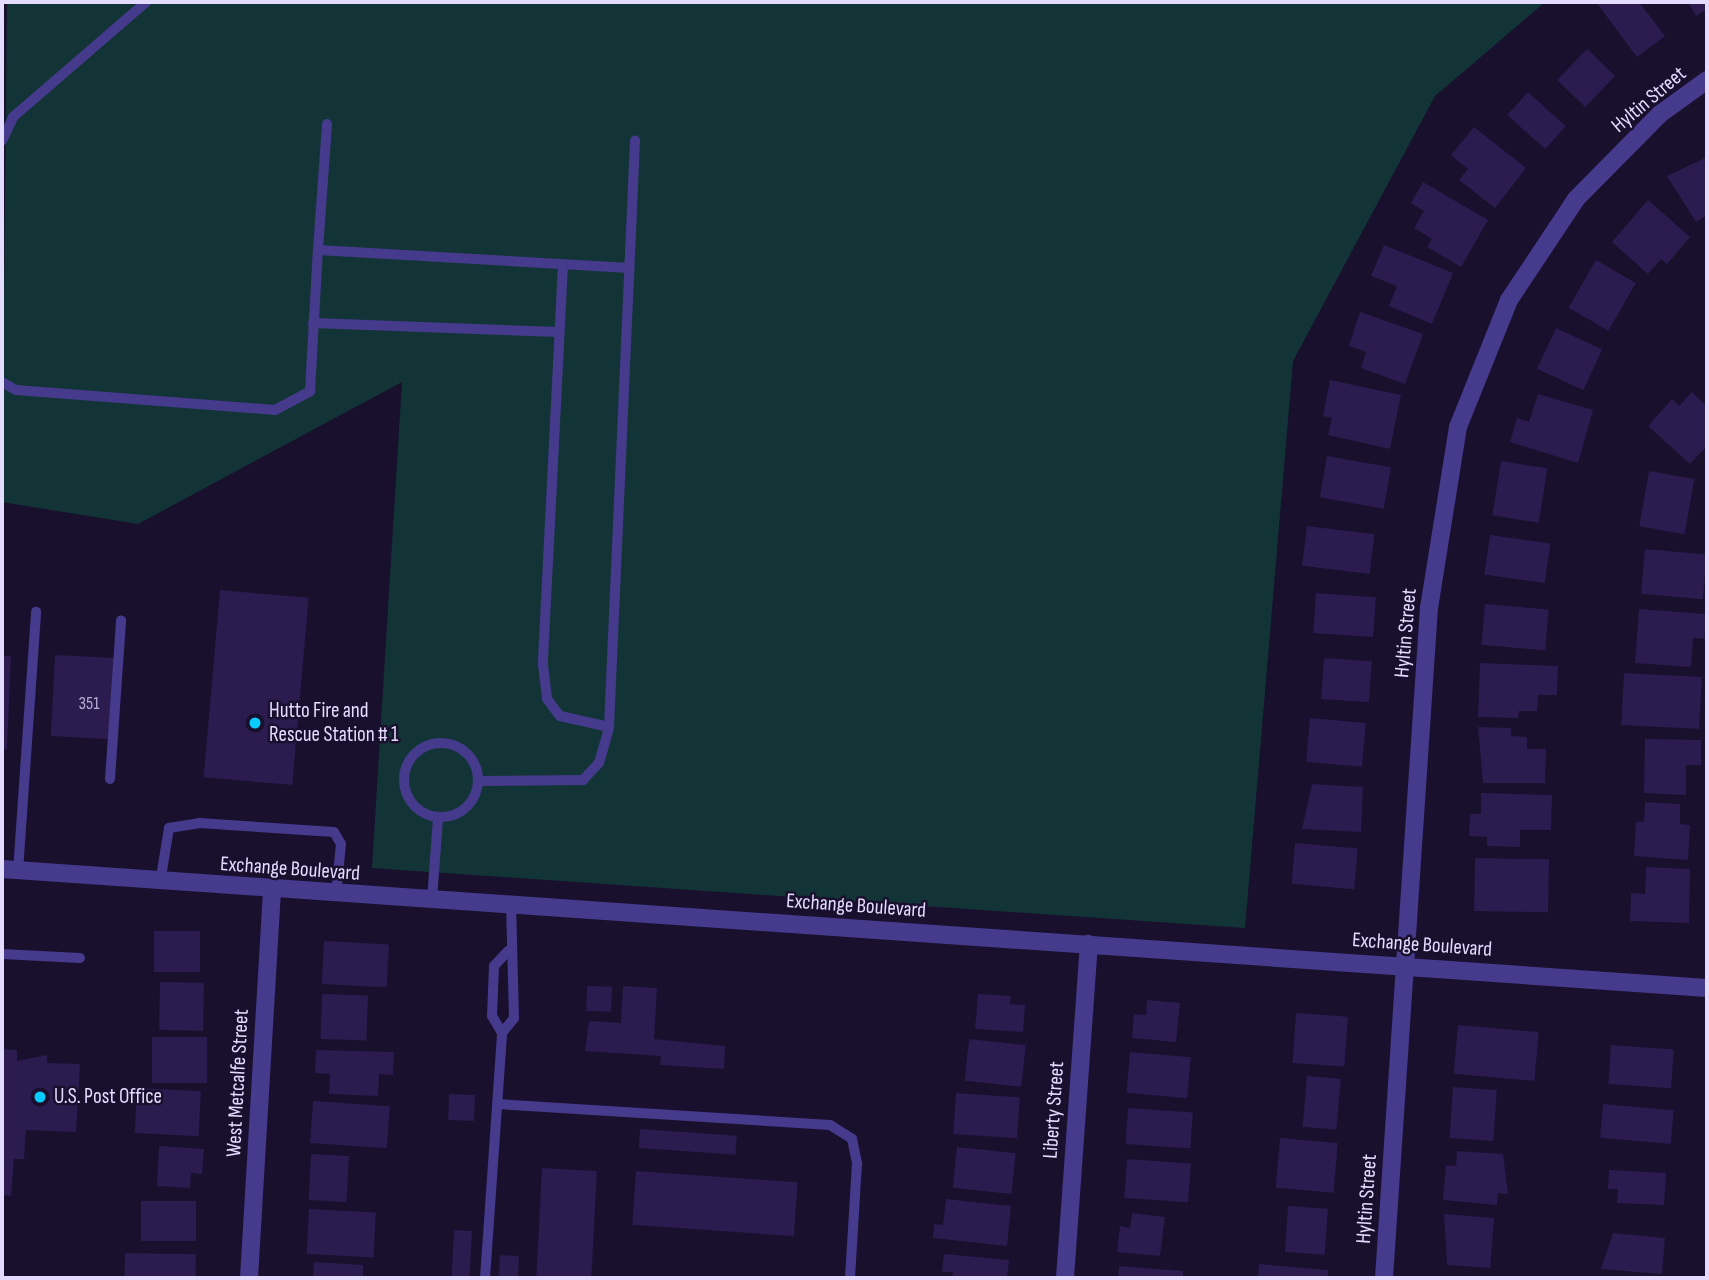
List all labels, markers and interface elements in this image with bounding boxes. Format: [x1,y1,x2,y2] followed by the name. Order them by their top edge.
[1607,62,1691,138] street label: Hyltin Street
[1390,587,1422,679] street label: Hyltin Street
[78,693,100,715] house number: 351
[269,698,398,748] place label: Hutto Fire and Rescue Station # 1
[247,715,263,731] marker: Hutto Fire and Rescue Station # 1
[219,852,361,886] street label: Exchange Boulevard
[785,889,927,923] street label: Exchange Boulevard
[1351,928,1493,962] street label: Exchange Boulevard
[222,1008,254,1158] street label: West Metcalfe Street
[1038,1061,1070,1159] street label: Liberty Street
[54,1084,162,1110] place label: U.S. Post Office
[32,1089,48,1105] marker: U.S. Post Office
[1351,1153,1383,1245] street label: Hyltin Street

